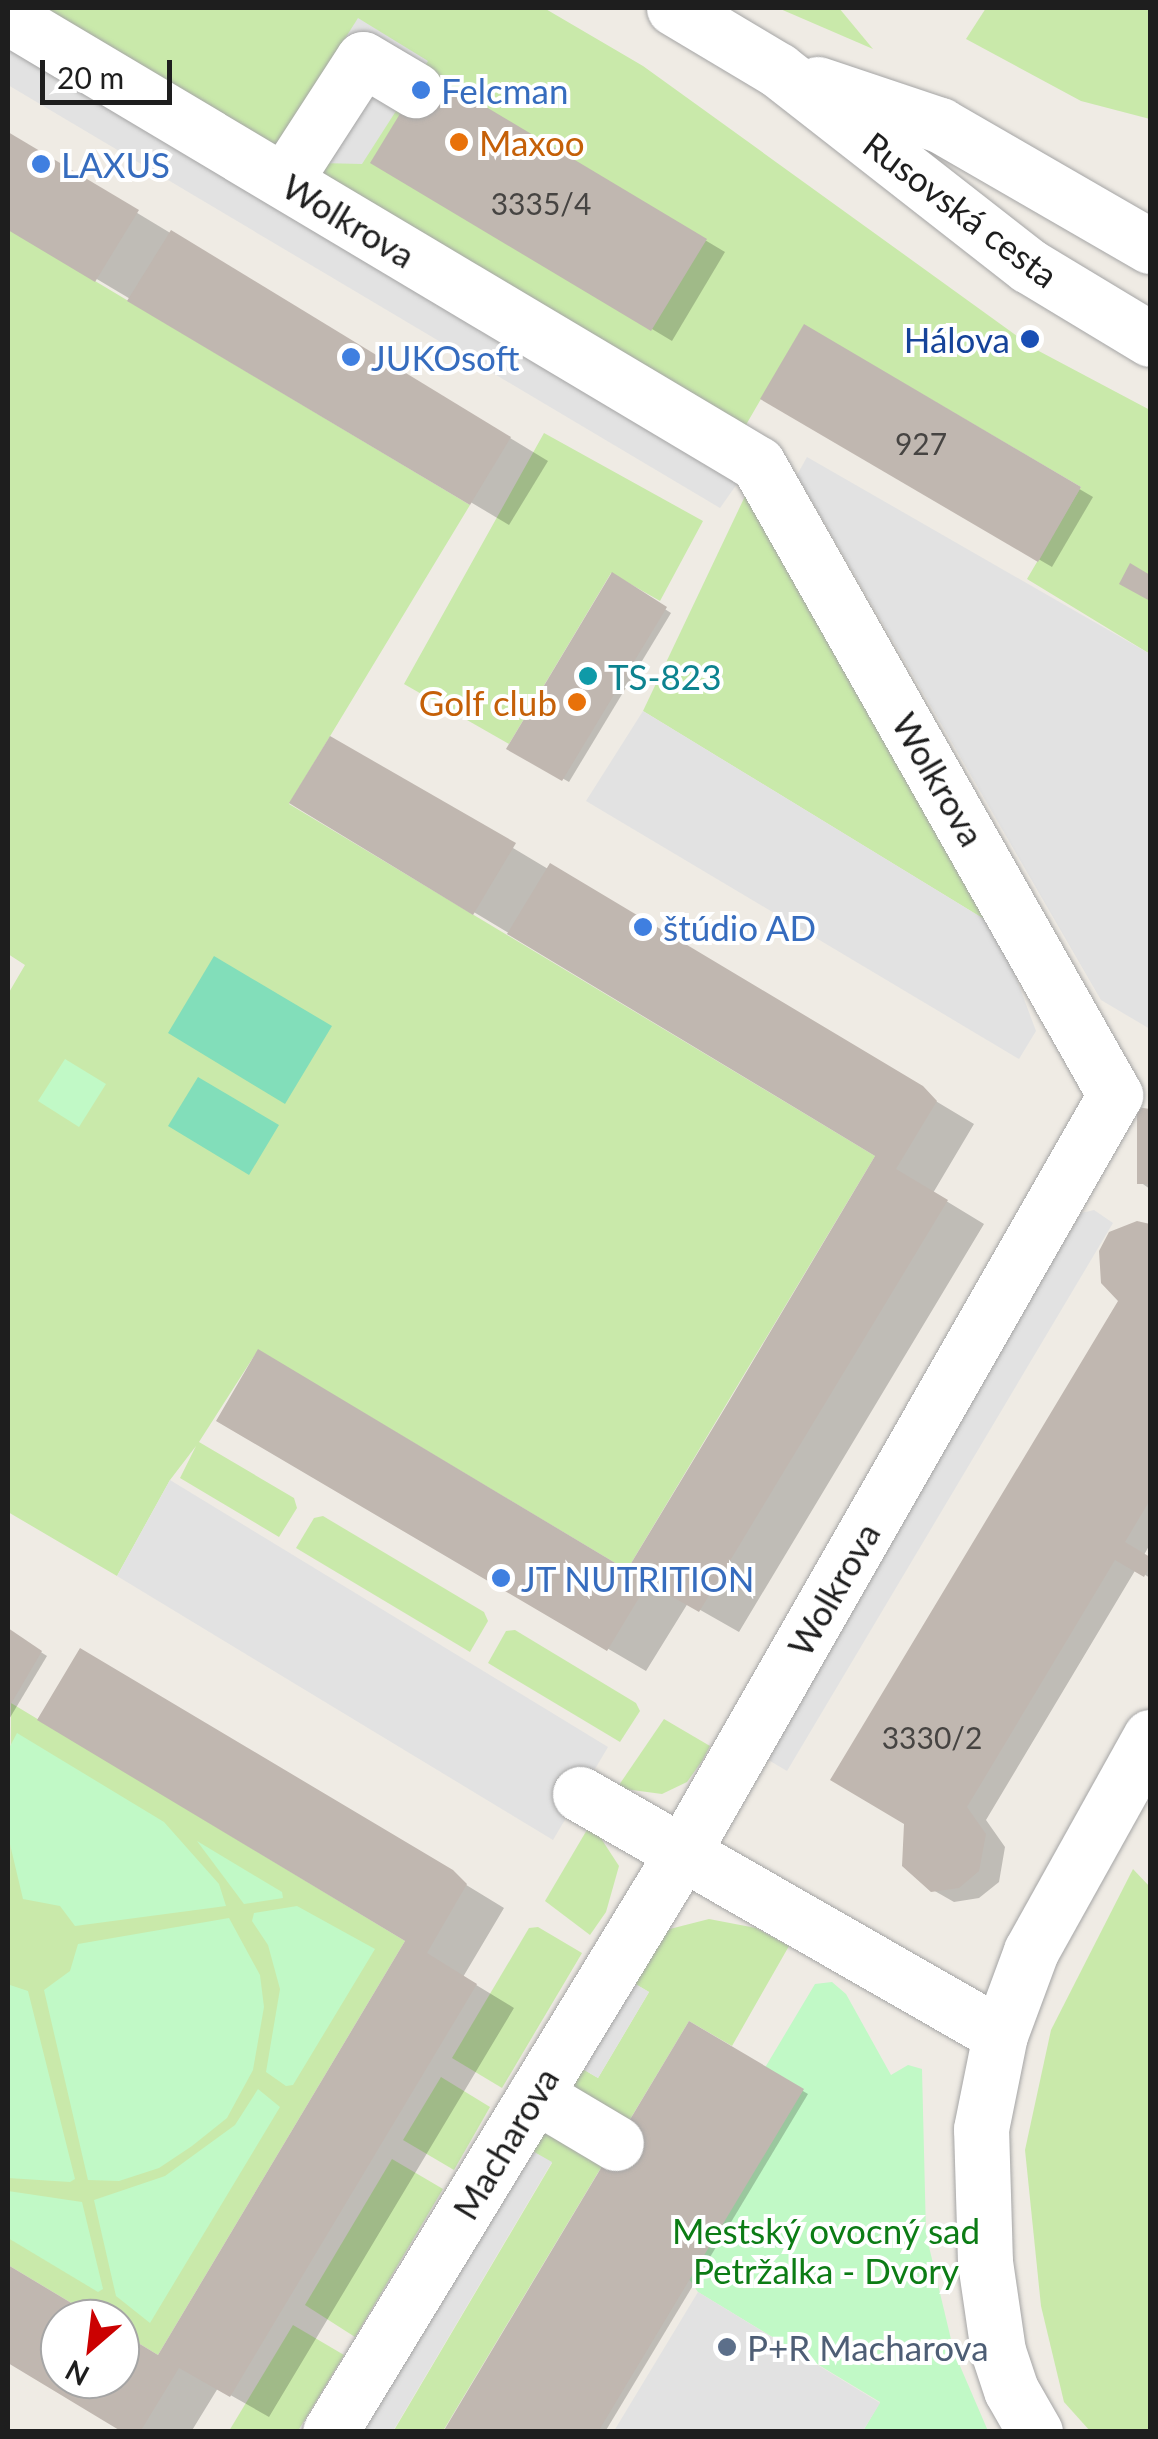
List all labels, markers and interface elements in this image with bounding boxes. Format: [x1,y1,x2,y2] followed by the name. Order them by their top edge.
[45,40,178,102] scale bar
[57,59,124,95] text: 20 m
[441,69,568,111] place label: Felcman
[410,79,432,101] marker: Felcman
[479,121,585,163] place label: Maxoo
[856,122,1066,296] street label: Rusovská cesta
[448,131,470,153] marker: Maxoo
[61,143,170,185] place label: LAXUS
[30,153,52,175] marker: LAXUS
[275,164,423,276] street label: Wolkrova
[491,185,591,221] house number: 3335/4
[904,318,1010,360] place label: Hálova
[1019,328,1041,350] marker: Hálova
[371,336,520,378] place label: JUKOsoft
[340,346,362,368] marker: JUKOsoft
[895,425,947,461] house number: 927
[608,655,721,697] place label: TS-823
[577,665,599,687] marker: TS-823
[418,681,557,723] place label: Golf club
[566,691,588,713] marker: Golf club
[884,705,994,853] street label: Wolkrova
[663,906,817,948] place label: štúdio AD
[632,916,654,938] marker: štúdio AD
[778,1515,888,1663] street label: Wolkrova
[521,1557,755,1599] place label: JT NUTRITION
[490,1567,512,1589] marker: JT NUTRITION
[882,1719,982,1755] house number: 3330/2
[443,2060,567,2226] street label: Macharova
[671,2209,981,2291] park label: Mestský ovocný sad Petržalka - Dvory
[40,2299,140,2399] north arrow
[747,2326,989,2368] place label: P+R Macharova
[716,2336,738,2358] marker: P+R Macharova
[59,2354,94,2394] text: N

